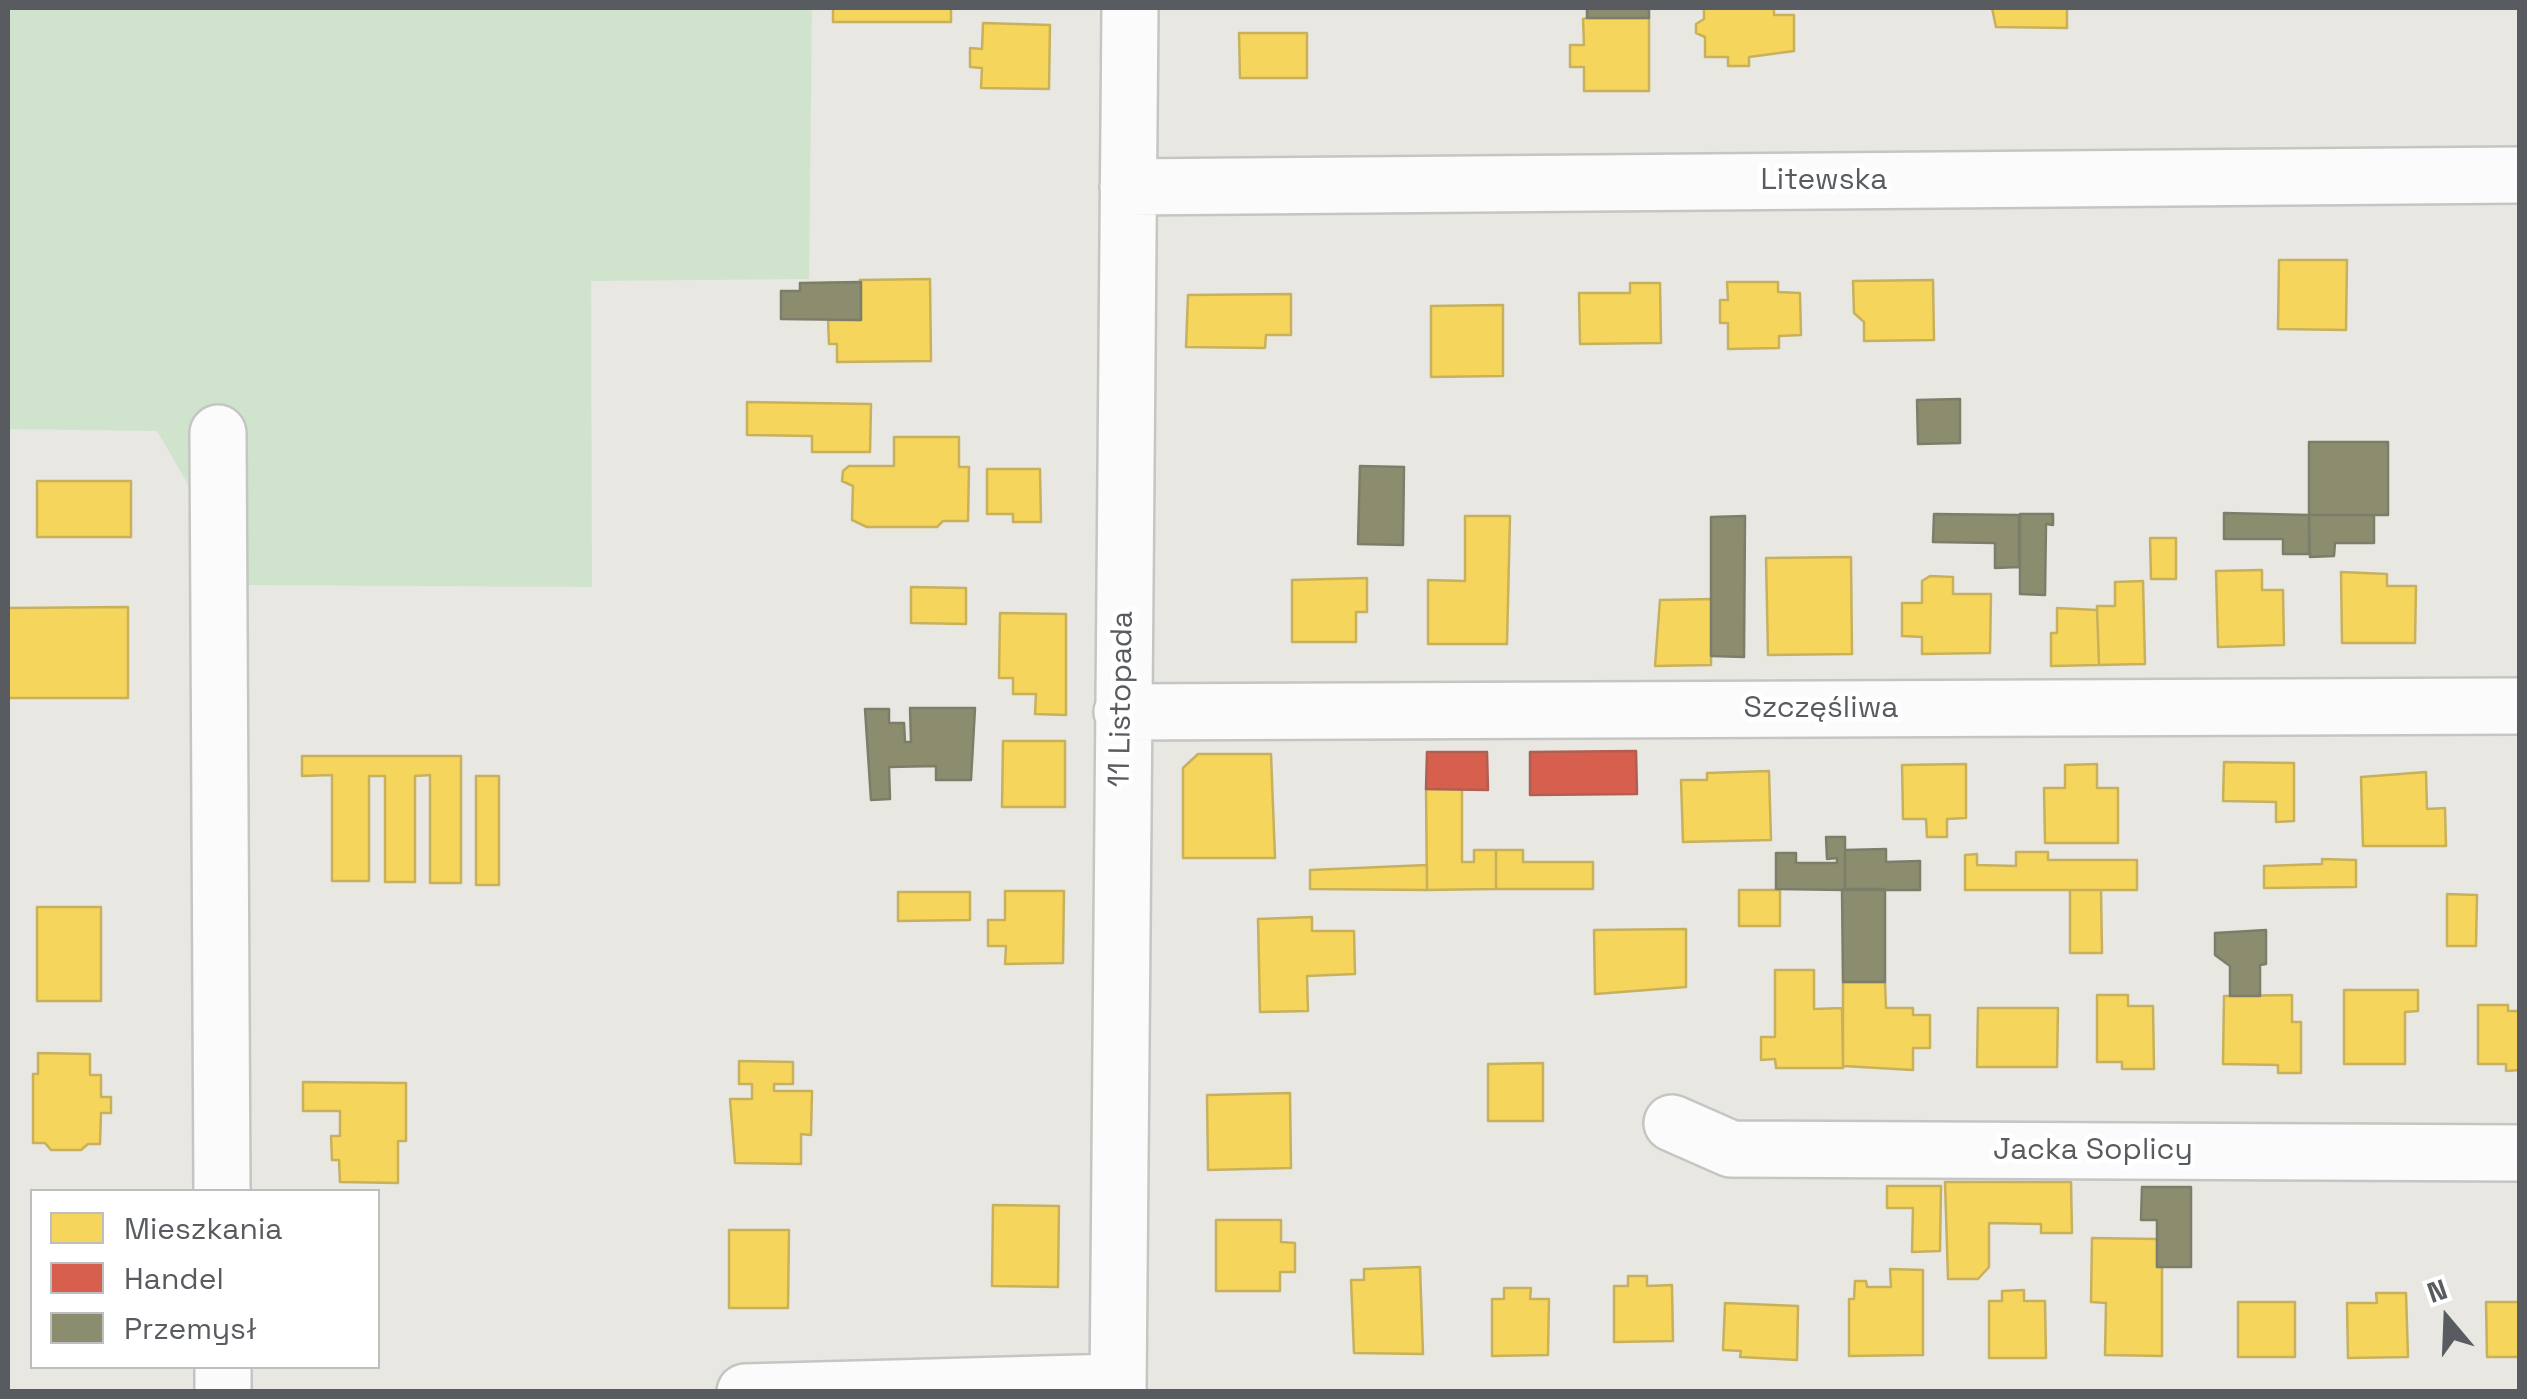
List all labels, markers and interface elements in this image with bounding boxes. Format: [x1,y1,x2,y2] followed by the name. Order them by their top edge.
[1760,163,1888,199] street label: Litewska
[1102,610,1142,788] street label: 11 Listopada
[1743,691,1899,727] street label: Szczęśliwa
[1993,1133,2193,1169] street label: Jacka Soplicy
[30,1189,380,1369] legend
[124,1209,283,1248] text: Mieszkania
[124,1259,224,1298] text: Handel
[2397,1269,2497,1369] north arrow
[2422,1271,2452,1311] text: N
[124,1309,257,1348] text: Przemysł

